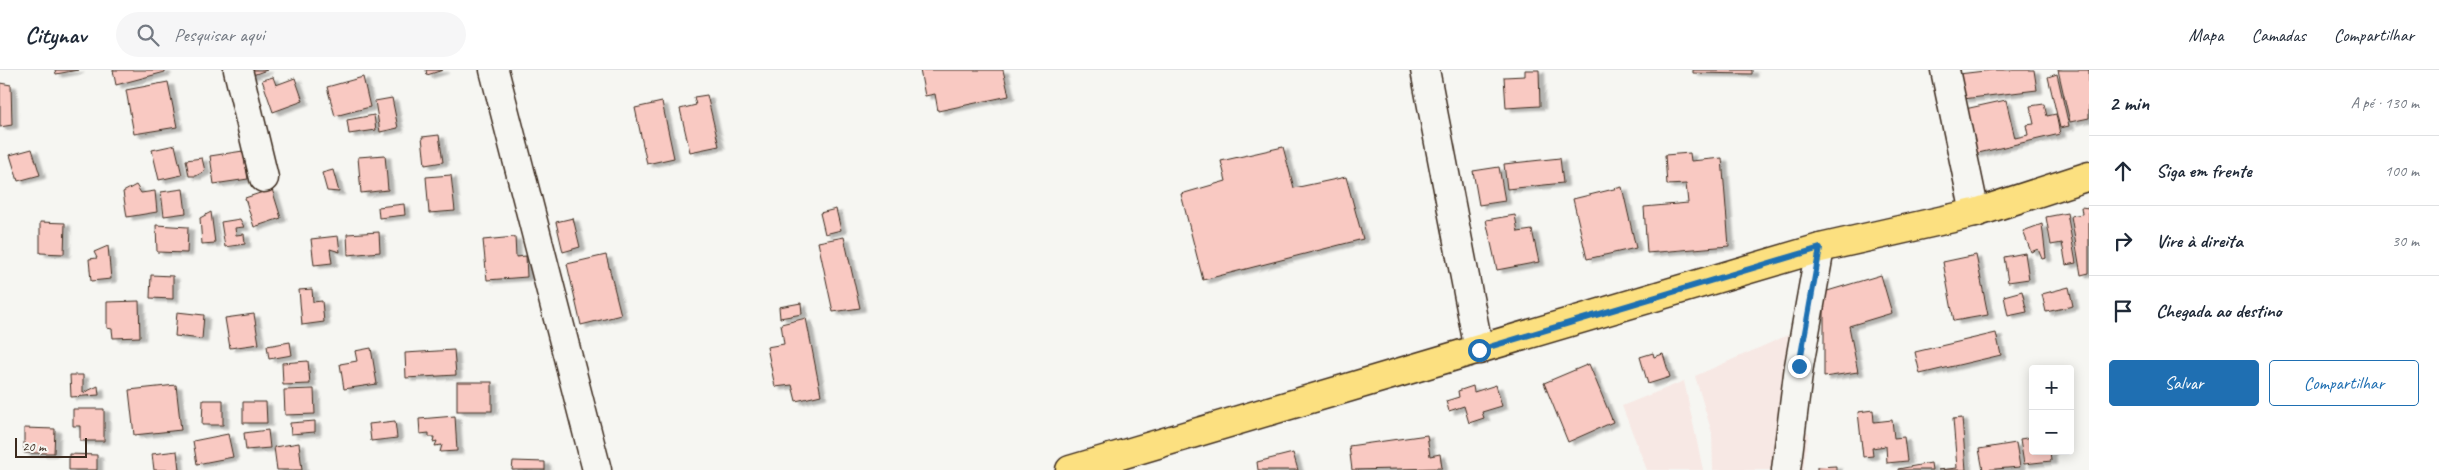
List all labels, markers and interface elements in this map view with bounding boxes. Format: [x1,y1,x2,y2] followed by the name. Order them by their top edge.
[116,12,466,57] search box
[25,20,86,50] text: Citynav
[134,21,162,49] icon: search
[174,23,265,47] text: Pesquisar aqui
[2189,24,2223,46] text: Mapa
[2251,24,2306,46] text: Camadas
[2334,24,2414,46] text: Compartilhar
[2109,90,2149,116] text: 2 min
[2351,93,2419,113] text: A pé · 130 m
[2109,157,2137,185] icon: ahead
[2156,159,2252,183] text: Siga em frente
[2385,161,2419,181] text: 100 m
[2109,227,2137,255] icon: right
[2156,229,2243,253] text: Vire à direita
[2392,231,2419,251] text: 30 m
[2109,297,2137,325] icon: arrive
[2156,299,2282,323] text: Chegada ao destino
[1468,339,1491,362] route start
[1788,355,1811,378] route end
[2109,360,2259,406] button: Salvar
[2269,360,2419,406] button: Compartilhar
[2029,365,2074,455] map controls
[2029,365,2074,410] button: +
[2029,410,2074,455] button: −
[15,435,88,458] scale bar
[22,438,46,455] text: 20 m

